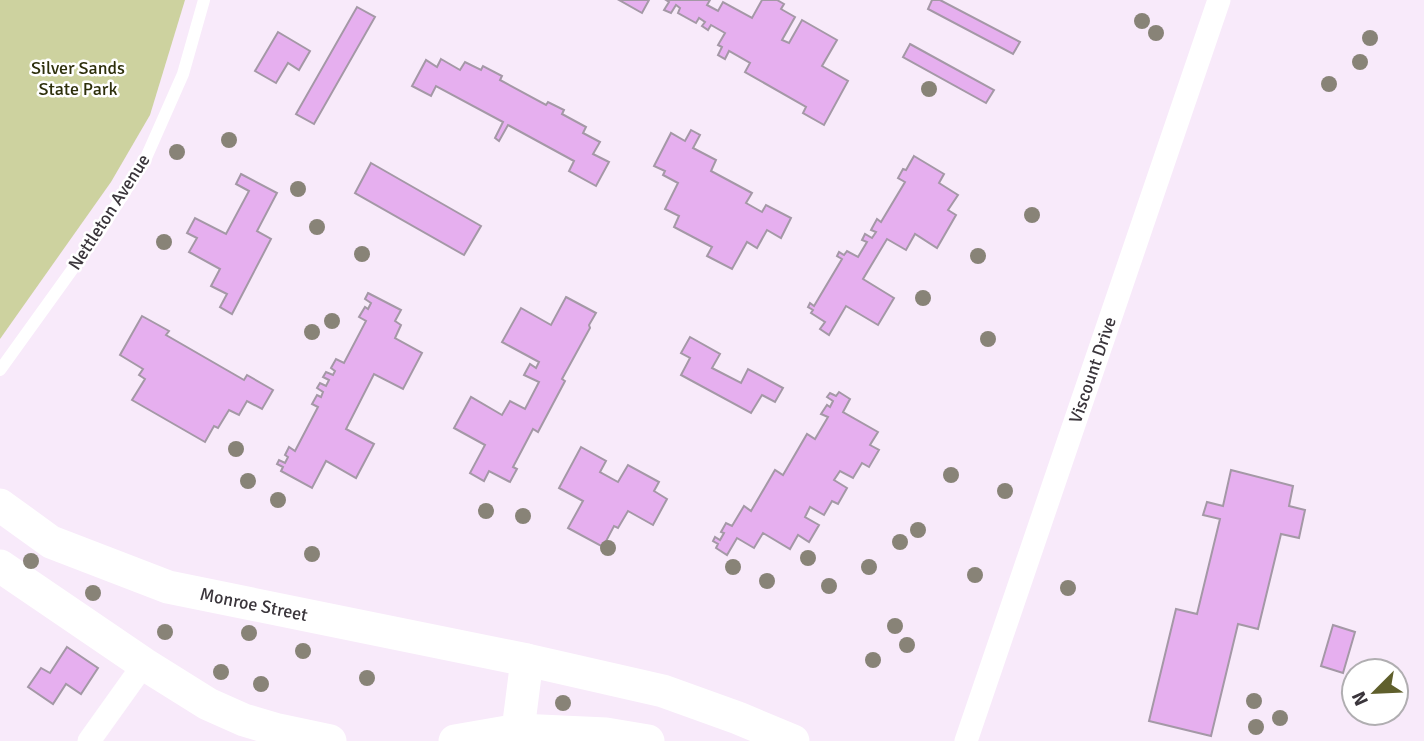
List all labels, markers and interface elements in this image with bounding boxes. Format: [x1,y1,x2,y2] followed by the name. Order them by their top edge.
[31,57,125,100] park label: Silver Sands State Park
[63,150,155,274] street label: Nettleton Avenue
[1064,314,1121,426] street label: Viscount Drive
[198,583,310,626] street label: Monroe Street
[1340,657,1410,727] north arrow
[1347,688,1374,709] text: N

